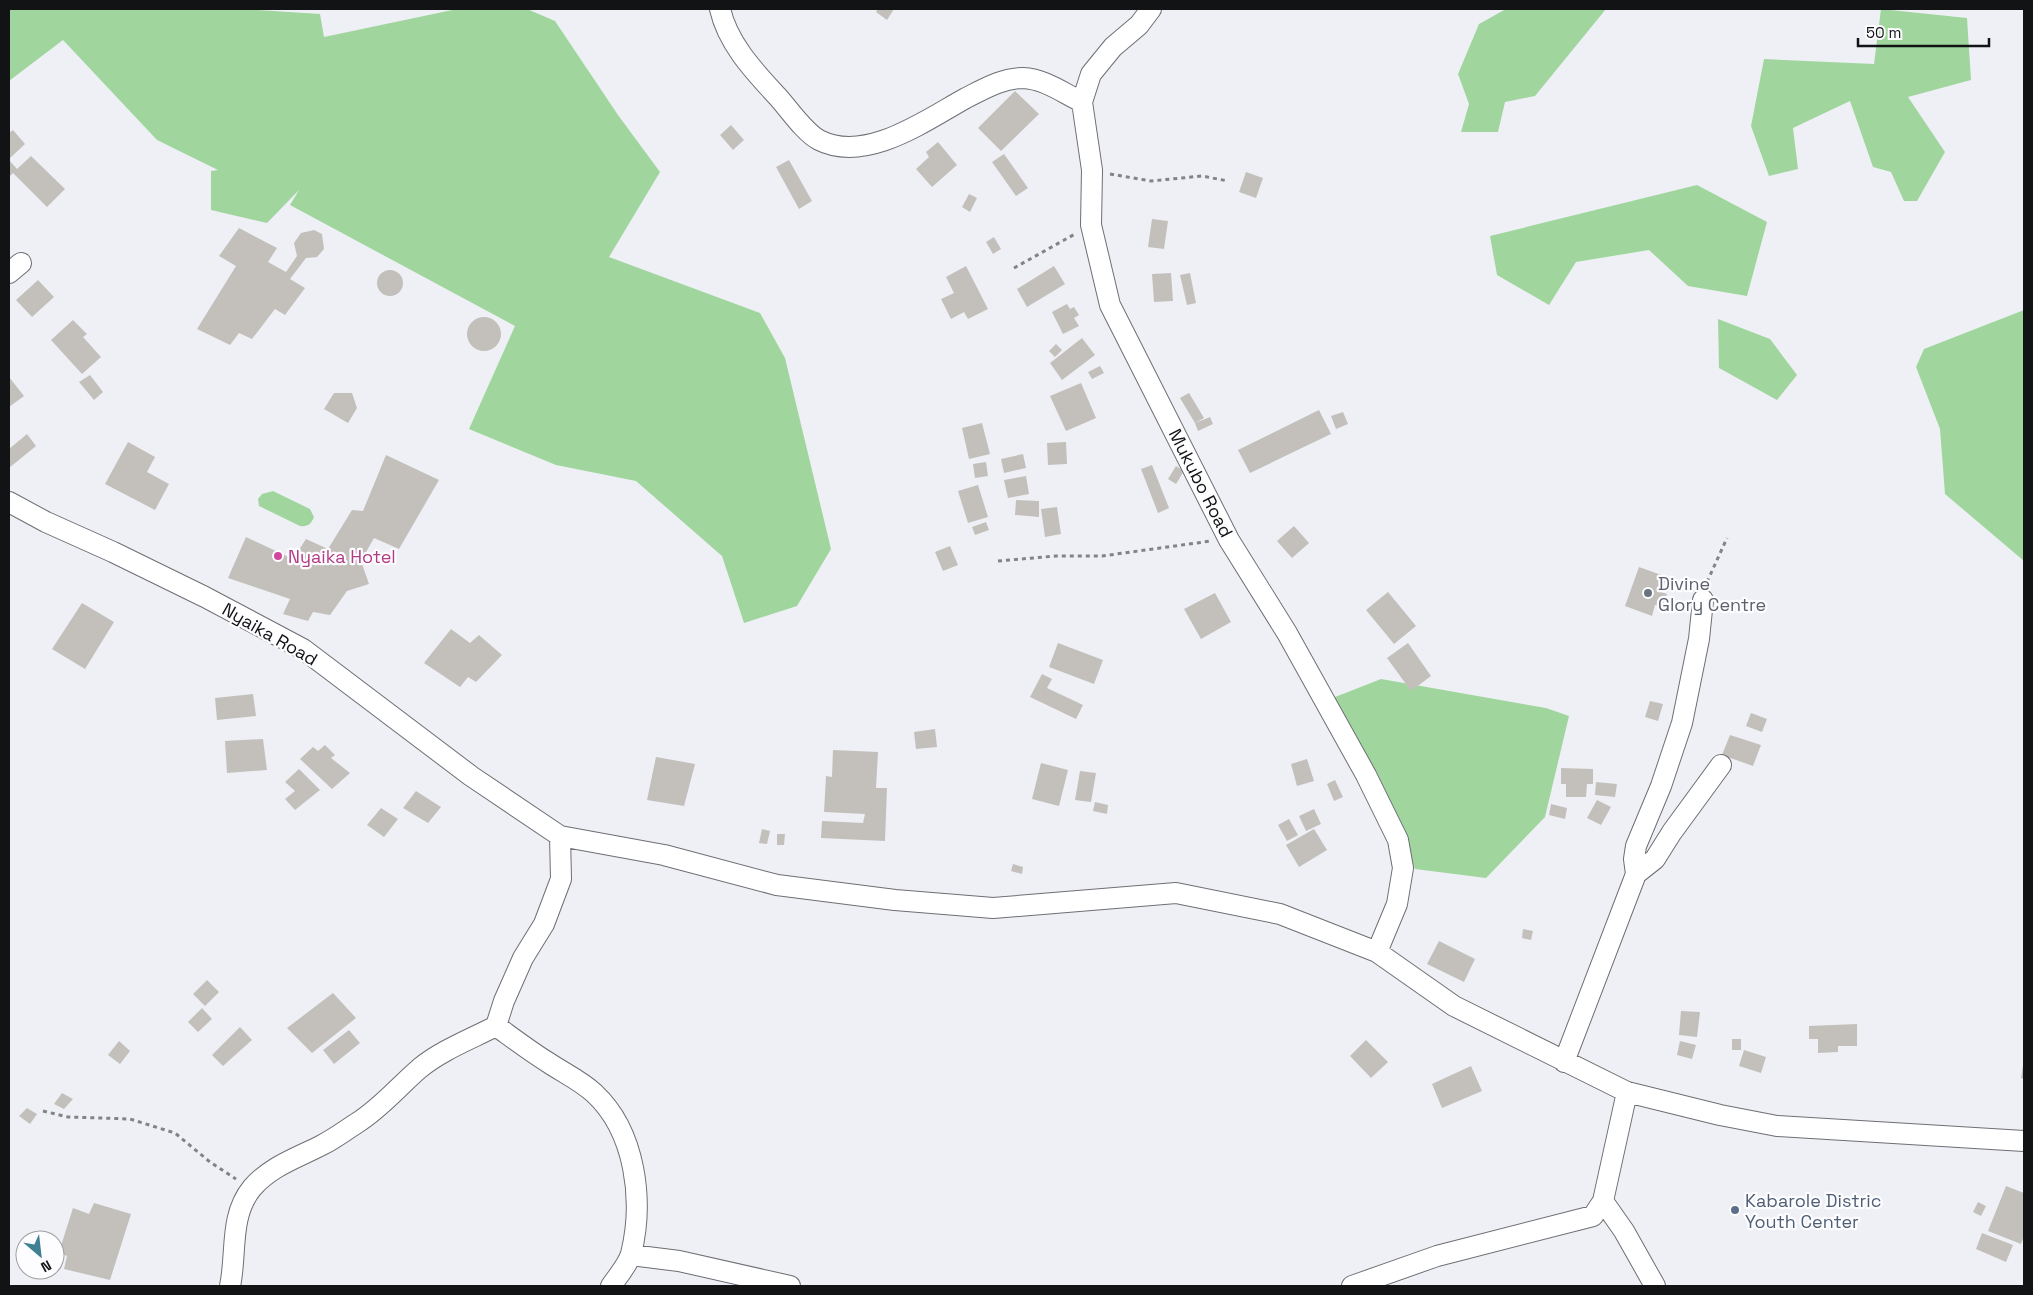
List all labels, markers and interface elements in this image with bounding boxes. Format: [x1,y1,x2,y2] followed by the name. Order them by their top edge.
[1858,15,1989,47] scale bar
[1866,23,1901,42] text: 50 m
[1164,425,1238,541] street label: Mukubo Road
[288,545,396,568] place label: Nyaika Hotel
[272,550,284,562] marker: Nyaika Hotel
[1658,572,1766,616] place label: Divine Glory Centre
[1642,587,1654,599] marker: Divine Glory Centre
[218,597,322,671] street label: Nyaika Road
[1745,1189,1881,1233] place label: Kabarole Distric Youth Center
[1729,1204,1741,1216] marker: Kabarole Distric Youth Center
[15,1230,65,1280] north arrow
[38,1256,54,1277] text: N

